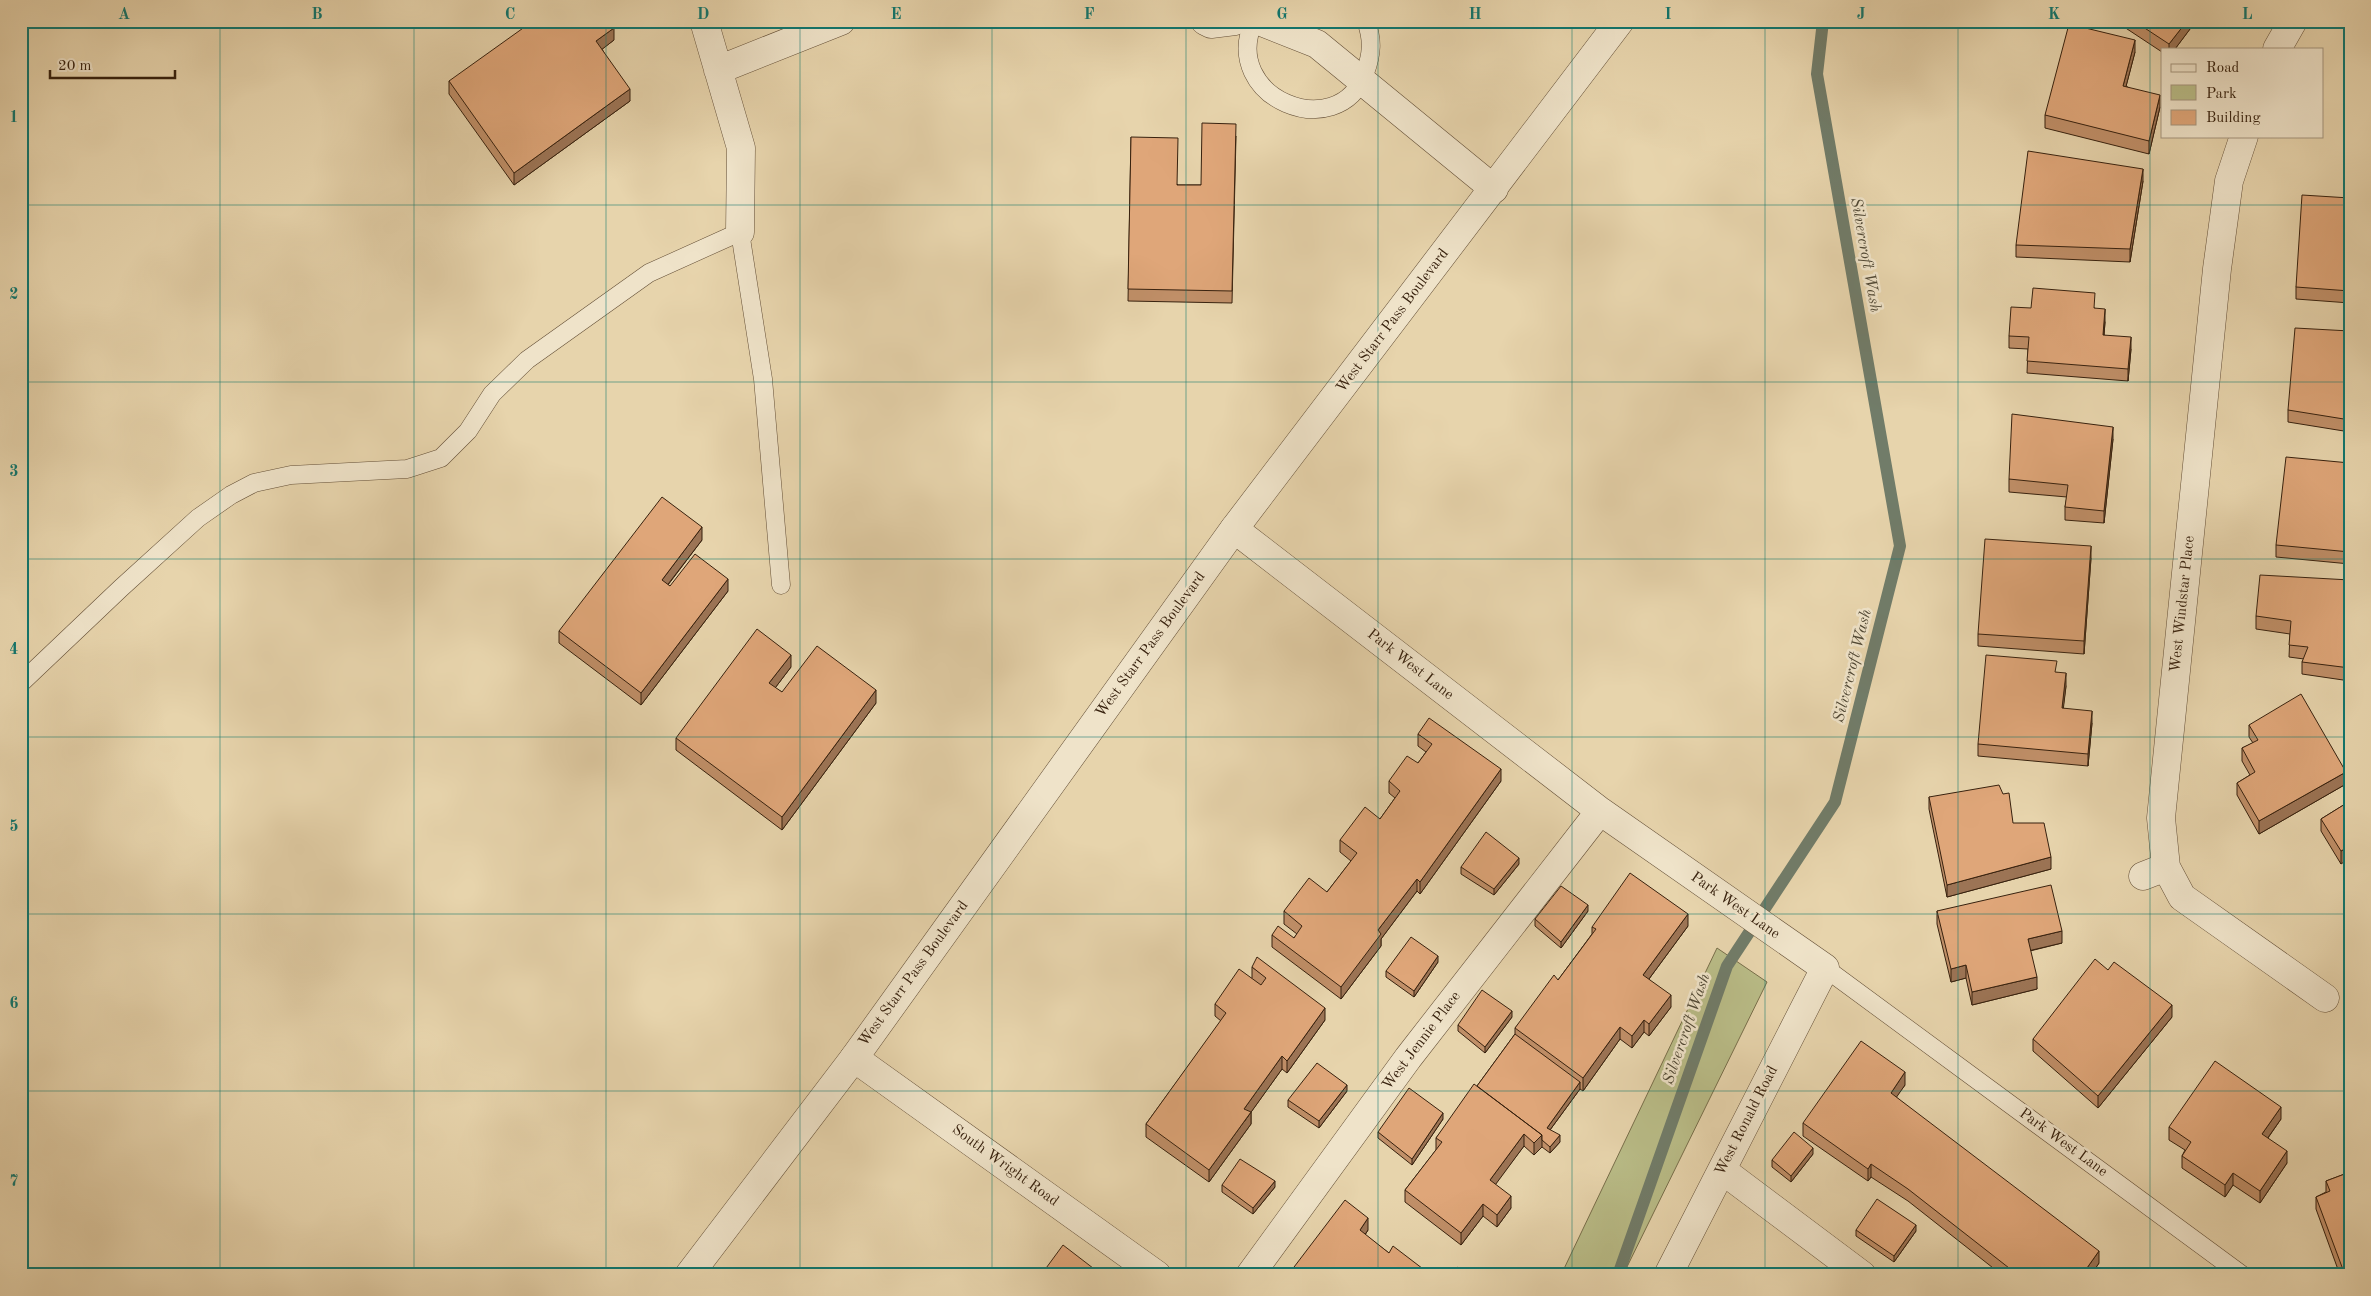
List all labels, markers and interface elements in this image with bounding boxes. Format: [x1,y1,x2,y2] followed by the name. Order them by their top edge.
[118,7,130,23] text: A
[311,7,323,23] text: B
[505,7,515,23] text: C
[697,7,709,23] text: D
[890,7,902,23] text: E
[1084,7,1095,23] text: F
[1276,7,1288,23] text: G
[1468,7,1482,23] text: H
[1664,7,1672,23] text: I
[1857,7,1866,23] text: J
[2048,7,2060,23] text: K
[2242,7,2253,23] text: L
[50,48,175,80] scale bar
[2161,48,2324,138] legend
[58,59,92,74] text: 20 m
[2206,61,2240,76] text: Road
[2206,87,2237,102] text: Park
[9,110,19,126] text: 1
[2206,111,2261,126] text: Building
[1847,196,1883,314] water label: Silvercroft Wash
[1334,246,1452,396] street label: West Starr Pass Boulevard
[9,287,19,303] text: 2
[9,464,19,480] text: 3
[2168,535,2198,673] street label: West Windstar Place
[1093,569,1209,720] street label: West Starr Pass Boulevard
[1831,608,1875,724] water label: Silvercroft Wash
[1364,627,1456,703] street label: Park West Lane
[9,642,19,658] text: 4
[9,819,19,835] text: 5
[1688,870,1782,942] street label: Park West Lane
[856,898,972,1049] street label: West Starr Pass Boulevard
[1661,971,1713,1087] water label: Silvercroft Wash
[1380,989,1464,1093] street label: West Jennie Place
[9,996,19,1012] text: 6
[1713,1064,1781,1178] street label: West Ronald Road
[2016,1106,2110,1180] street label: Park West Lane
[949,1122,1061,1210] street label: South Wright Road
[9,1174,19,1190] text: 7

